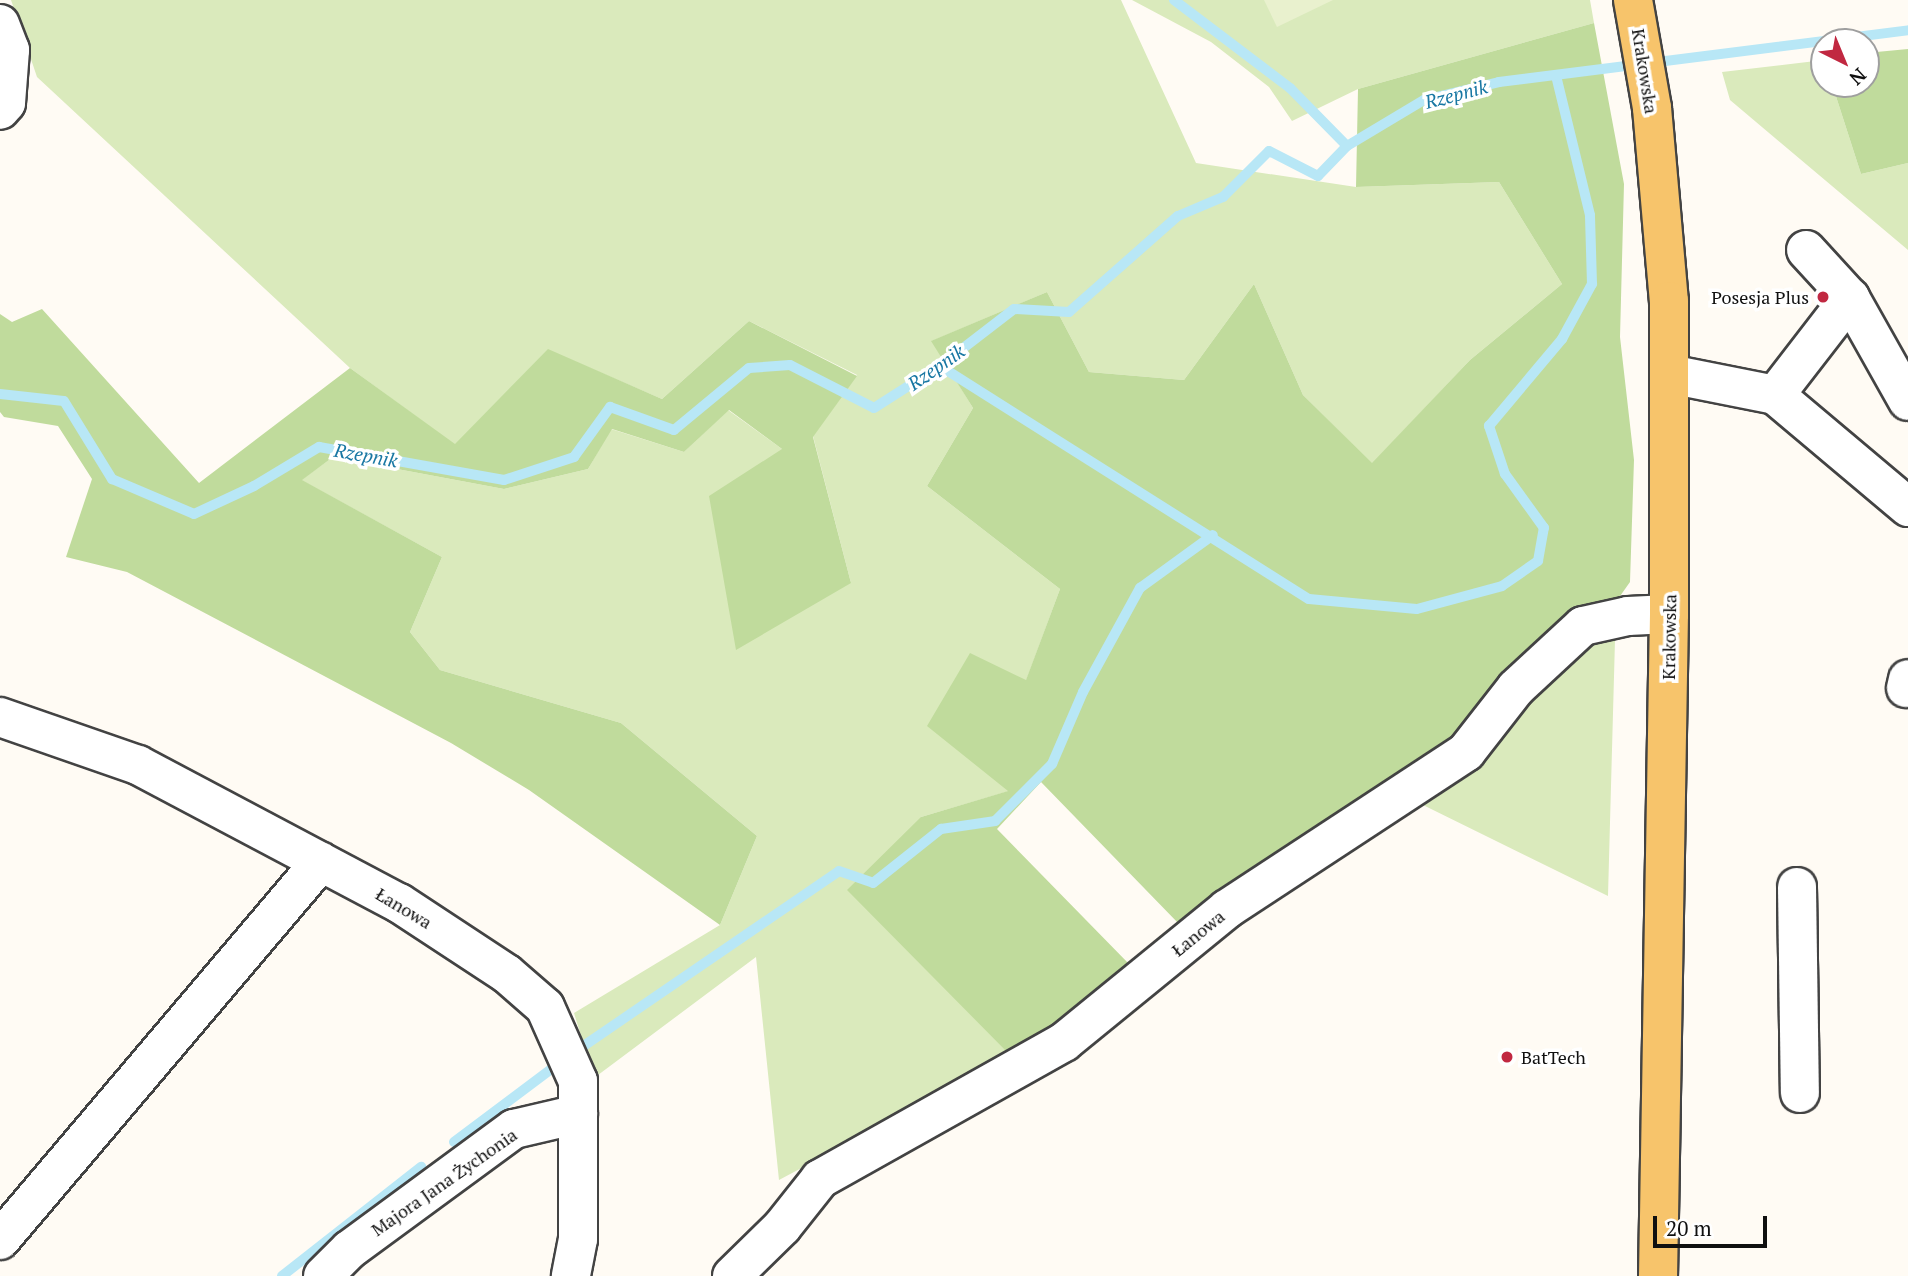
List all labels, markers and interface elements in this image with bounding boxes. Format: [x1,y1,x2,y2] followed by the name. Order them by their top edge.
[1628,27,1662,115] street label: Krakowska
[1810,28,1880,98] north arrow
[1845,63,1872,91] text: N
[1422,75,1490,113] water label: Rzepnik
[1711,286,1809,308] place label: Posesja Plus
[1815,289,1831,305] marker: Posesja Plus
[903,339,969,395] water label: Rzepnik
[333,438,399,472] water label: Rzepnik
[1657,594,1681,680] street label: Krakowska
[372,883,436,933] street label: Łanowa
[1167,905,1229,961] street label: Łanowa
[1521,1046,1586,1068] place label: BatTech
[1499,1049,1515,1065] marker: BatTech
[367,1124,521,1240] street label: Majora Jana Żychonia
[1656,1202,1770,1246] scale bar
[1666,1214,1712,1242] text: 20 m

